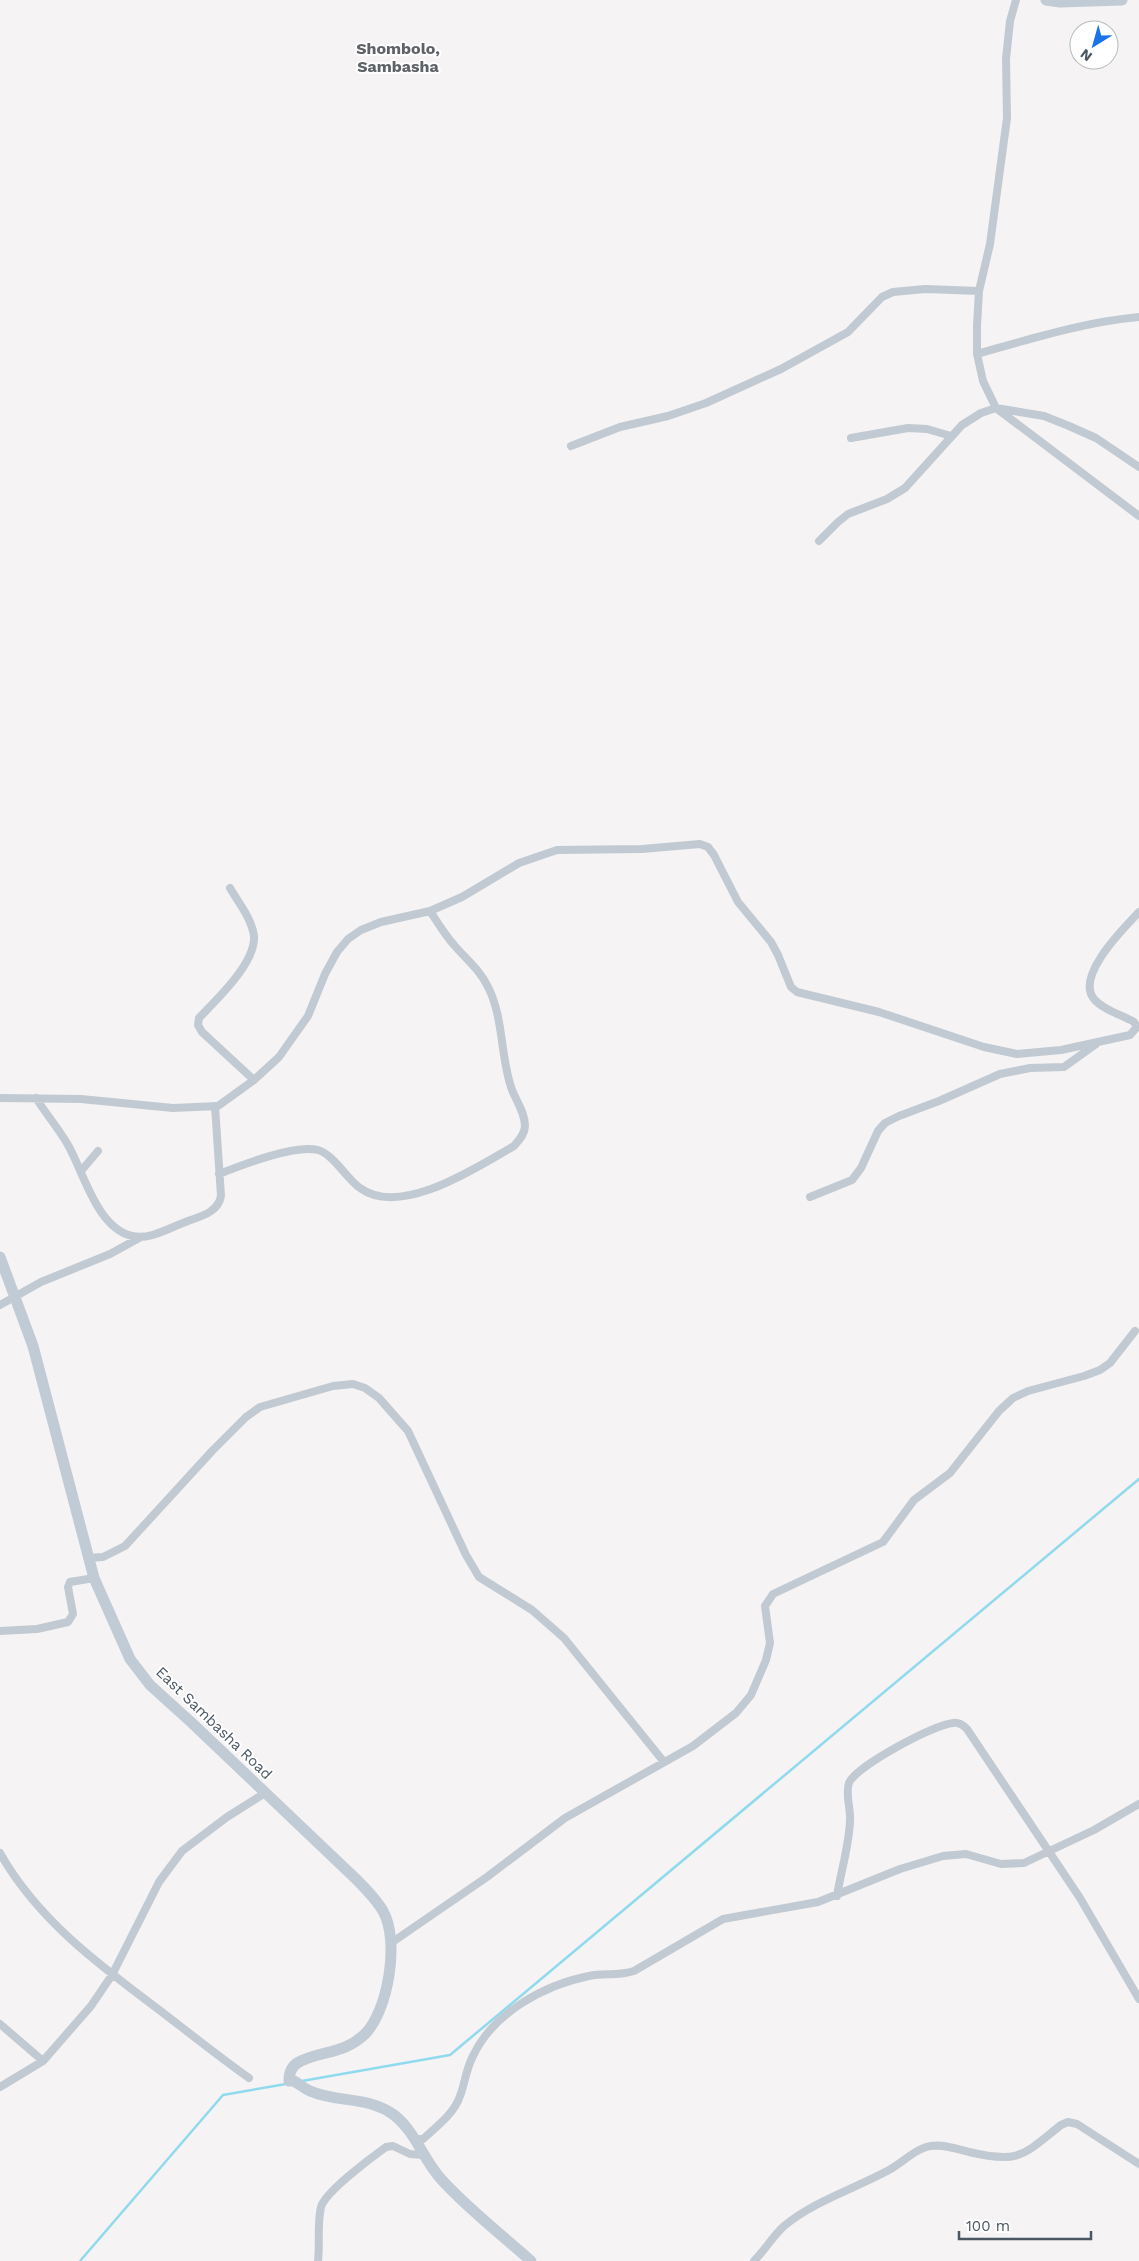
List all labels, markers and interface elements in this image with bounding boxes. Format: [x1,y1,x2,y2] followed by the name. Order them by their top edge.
[1069,20,1119,70] north arrow
[356,39,440,76] district label: Shombolo, Sambasha
[1077,46,1095,65] text: N
[152,1663,276,1783] street label: East Sambasha Road
[959,2208,1092,2240] scale bar
[966,2217,1010,2235] text: 100 m

